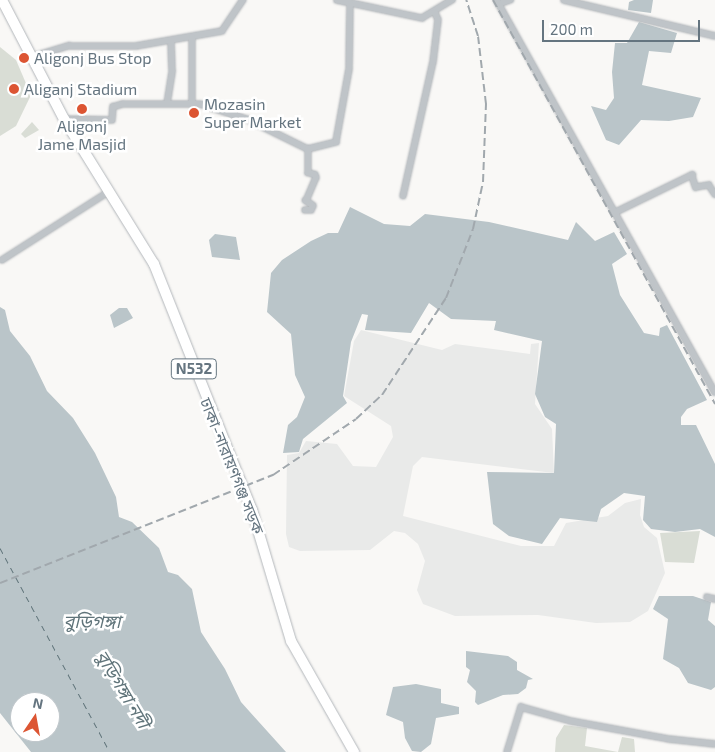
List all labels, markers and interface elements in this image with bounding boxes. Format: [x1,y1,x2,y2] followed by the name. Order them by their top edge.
[545,10,702,42] scale bar
[550,20,593,38] text: 200 m
[34,48,152,68] place label: Aligonj Bus Stop
[18,52,30,64] marker: Aligonj Bus Stop
[24,79,137,99] place label: Aliganj Stadium
[8,83,20,95] marker: Aliganj Stadium
[204,94,302,132] place label: Mozasin Super Market
[76,103,88,115] marker: Aligonj Jame Masjid
[188,107,200,119] marker: Mozasin Super Market
[38,116,126,154] place label: Aligonj Jame Masjid
[170,356,218,382] road number: N532
[196,395,268,537] street label: ঢাকা-নারায়ণগঞ্জ সড়ক
[63,610,121,632] water label: বুড়িগঙ্গা
[91,646,155,732] water label: বুড়িগঙ্গা নদী
[10,692,60,742] north arrow
[31,693,45,712] text: N

